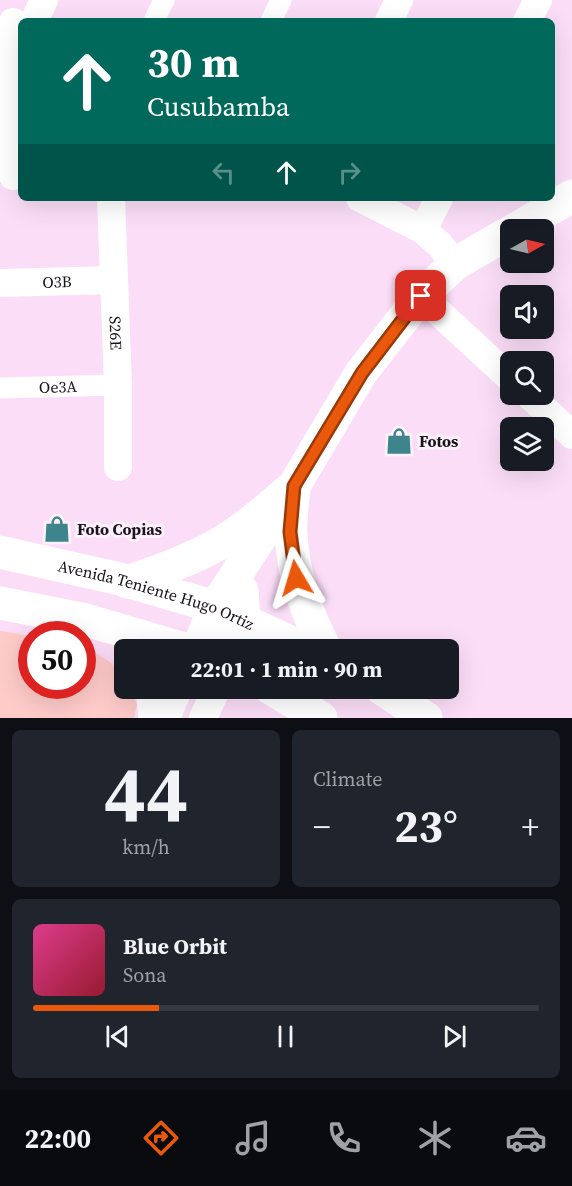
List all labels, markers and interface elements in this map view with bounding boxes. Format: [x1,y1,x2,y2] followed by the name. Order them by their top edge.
[147,33,240,91] text: 30 m
[48,42,126,120] icon: ahead
[147,88,290,125] text: Cusubamba
[207,156,240,189] icon: left
[270,156,303,189] icon: ahead
[333,156,366,189] icon: right
[500,219,554,273] north arrow
[500,219,554,471] map controls
[42,270,72,293] street label: O3B
[395,270,446,321] pin
[404,279,437,312] icon: arrive
[500,285,554,339] button: sound
[104,316,128,351] street label: S26E
[500,351,554,405] button: search
[39,375,78,398] street label: Oe3A
[500,417,554,471] button: layers
[384,426,414,456] shop icon: Fotos
[419,430,458,452] place label: Fotos
[42,514,72,544] shop icon: Foto Copias
[77,518,162,540] place label: Foto Copias
[264,546,328,610] position arrow
[56,554,258,635] street label: Avenida Teniente Hugo Ortiz
[18,621,96,699] speed limit sign: 50
[191,654,382,684] text: 22:01 · 1 min · 90 m
[104,740,188,847] text: 44
[313,765,382,793] text: Climate
[394,795,458,857] text: 23°
[313,804,331,849] text: −
[521,804,539,849] text: +
[122,833,170,861] text: km/h
[123,931,227,961] text: Blue Orbit
[123,961,167,989] text: Sona
[101,1020,134,1053] icon: previous
[269,1020,302,1053] icon: pause
[438,1020,471,1053] icon: next
[140,1117,182,1159] icon: directions
[232,1117,274,1159] icon: music
[323,1117,365,1159] icon: phone
[414,1117,456,1159] icon: climate
[505,1117,547,1159] icon: car
[25,1120,91,1157] text: 22:00

